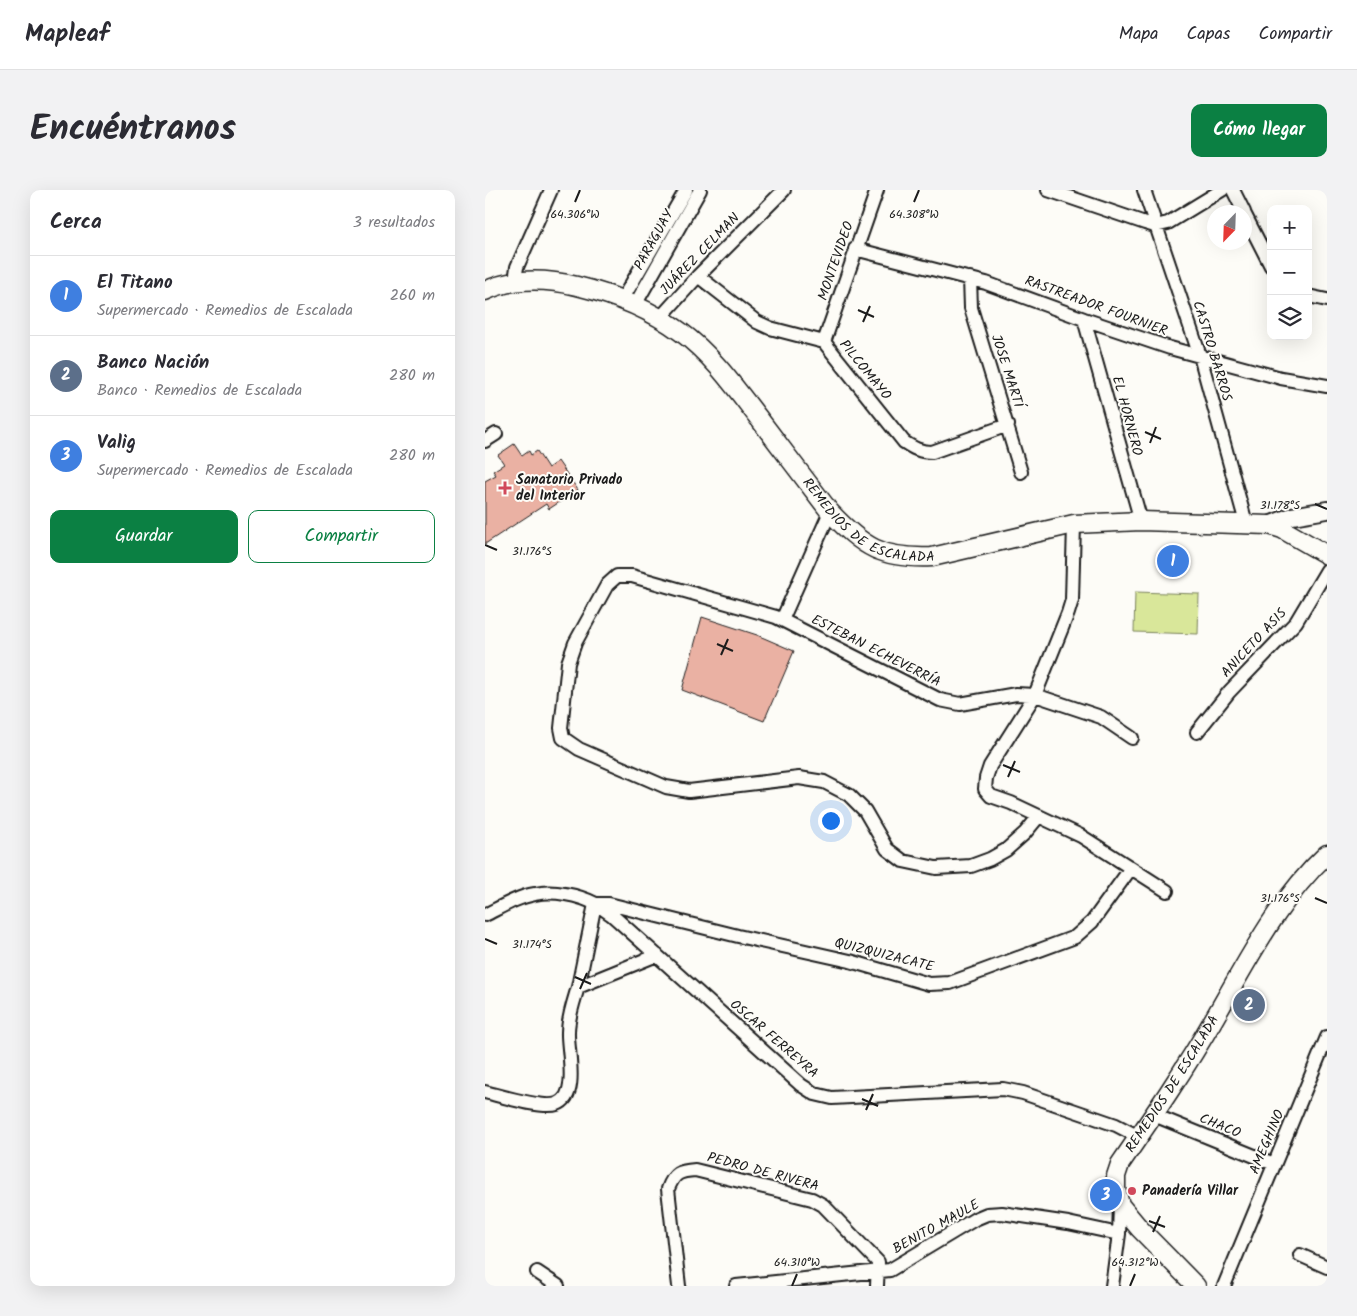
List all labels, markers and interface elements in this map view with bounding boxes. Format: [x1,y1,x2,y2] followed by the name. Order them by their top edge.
[25,15,109,54] text: Mapleaf
[1119,20,1159,49] text: Mapa
[1187,20,1231,49] text: Capas
[1259,20,1332,49] text: Compartir
[30,102,236,158] text: Encuéntranos
[1191,104,1327,157] button: Cómo llegar
[550,205,600,224] text: 64.306°W
[628,205,680,274] street label: PARAGUAY
[889,205,939,224] text: 64.308°W
[1207,205,1252,250] north arrow
[1267,205,1312,340] map controls
[1267,205,1312,250] button: +
[50,206,102,239] text: Cerca
[655,207,746,300] street label: JUÁREZ CELMAN
[353,210,435,235] text: 3 resultados
[812,218,860,304] street label: MONTEVIDEO
[1267,250,1312,295] button: −
[97,268,173,298] text: El Titano
[1022,270,1170,342] street label: RASTREADOR FOURNIER
[64,283,68,308] text: 1
[390,283,435,308] text: 260 m
[1267,295,1312,340] button: layers
[97,298,353,323] text: Supermercado · Remedios de Escalada
[1186,298,1238,404] street label: CASTRO BARROS
[985,331,1030,413] street label: JOSE MARTÍ
[834,335,897,406] street label: PILCOMAYO
[97,348,209,378] text: Banco Nación
[61,363,71,388] text: 2
[389,363,435,388] text: 280 m
[1106,374,1148,459] street label: EL HORNERO
[97,378,302,403] text: Banco · Remedios de Escalada
[97,428,136,458] text: Valig
[62,443,70,468] text: 3
[389,443,435,468] text: 280 m
[97,458,353,483] text: Supermercado · Remedios de Escalada
[516,469,623,507] place label: Sanatorio Privado del Interior
[797,473,935,568] street label: REMEDIOS DE ESCALADA
[498,481,512,495] marker: Sanatorio Privado del Interior
[1260,496,1301,515] text: 31.178°S
[50,510,238,563] button: Guardar
[248,510,435,563] button: Compartir
[512,542,553,561] text: 31.176°S
[1157,542,1189,580] pin: 1
[1216,603,1293,683] street label: ANICETO ASIS
[807,609,945,693] street label: ESTEBAN ECHEVERRÍA
[818,808,844,834] your location
[1260,889,1301,908] text: 31.176°S
[832,932,937,978] street label: QUIZQUIZACATE
[512,935,553,954] text: 31.174°S
[1233,986,1265,1024] pin: 2
[725,994,823,1084] street label: OSCAR FERREYRA
[1120,1011,1225,1157] street label: REMEDIOS DE ESCALADA
[1244,1106,1291,1178] street label: AMEGHINO
[1196,1108,1245,1144] street label: CHACO
[705,1147,821,1197] street label: PEDRO DE RIVERA
[1090,1176,1122,1214] pin: 3
[1142,1180,1239,1202] place label: Panadería Villar
[1126,1185,1138,1197] marker: Panadería Villar
[889,1194,984,1260] street label: BENITO MAULE
[774,1253,820,1272] text: 64.310°W
[1111,1253,1159,1272] text: 64.312°W

